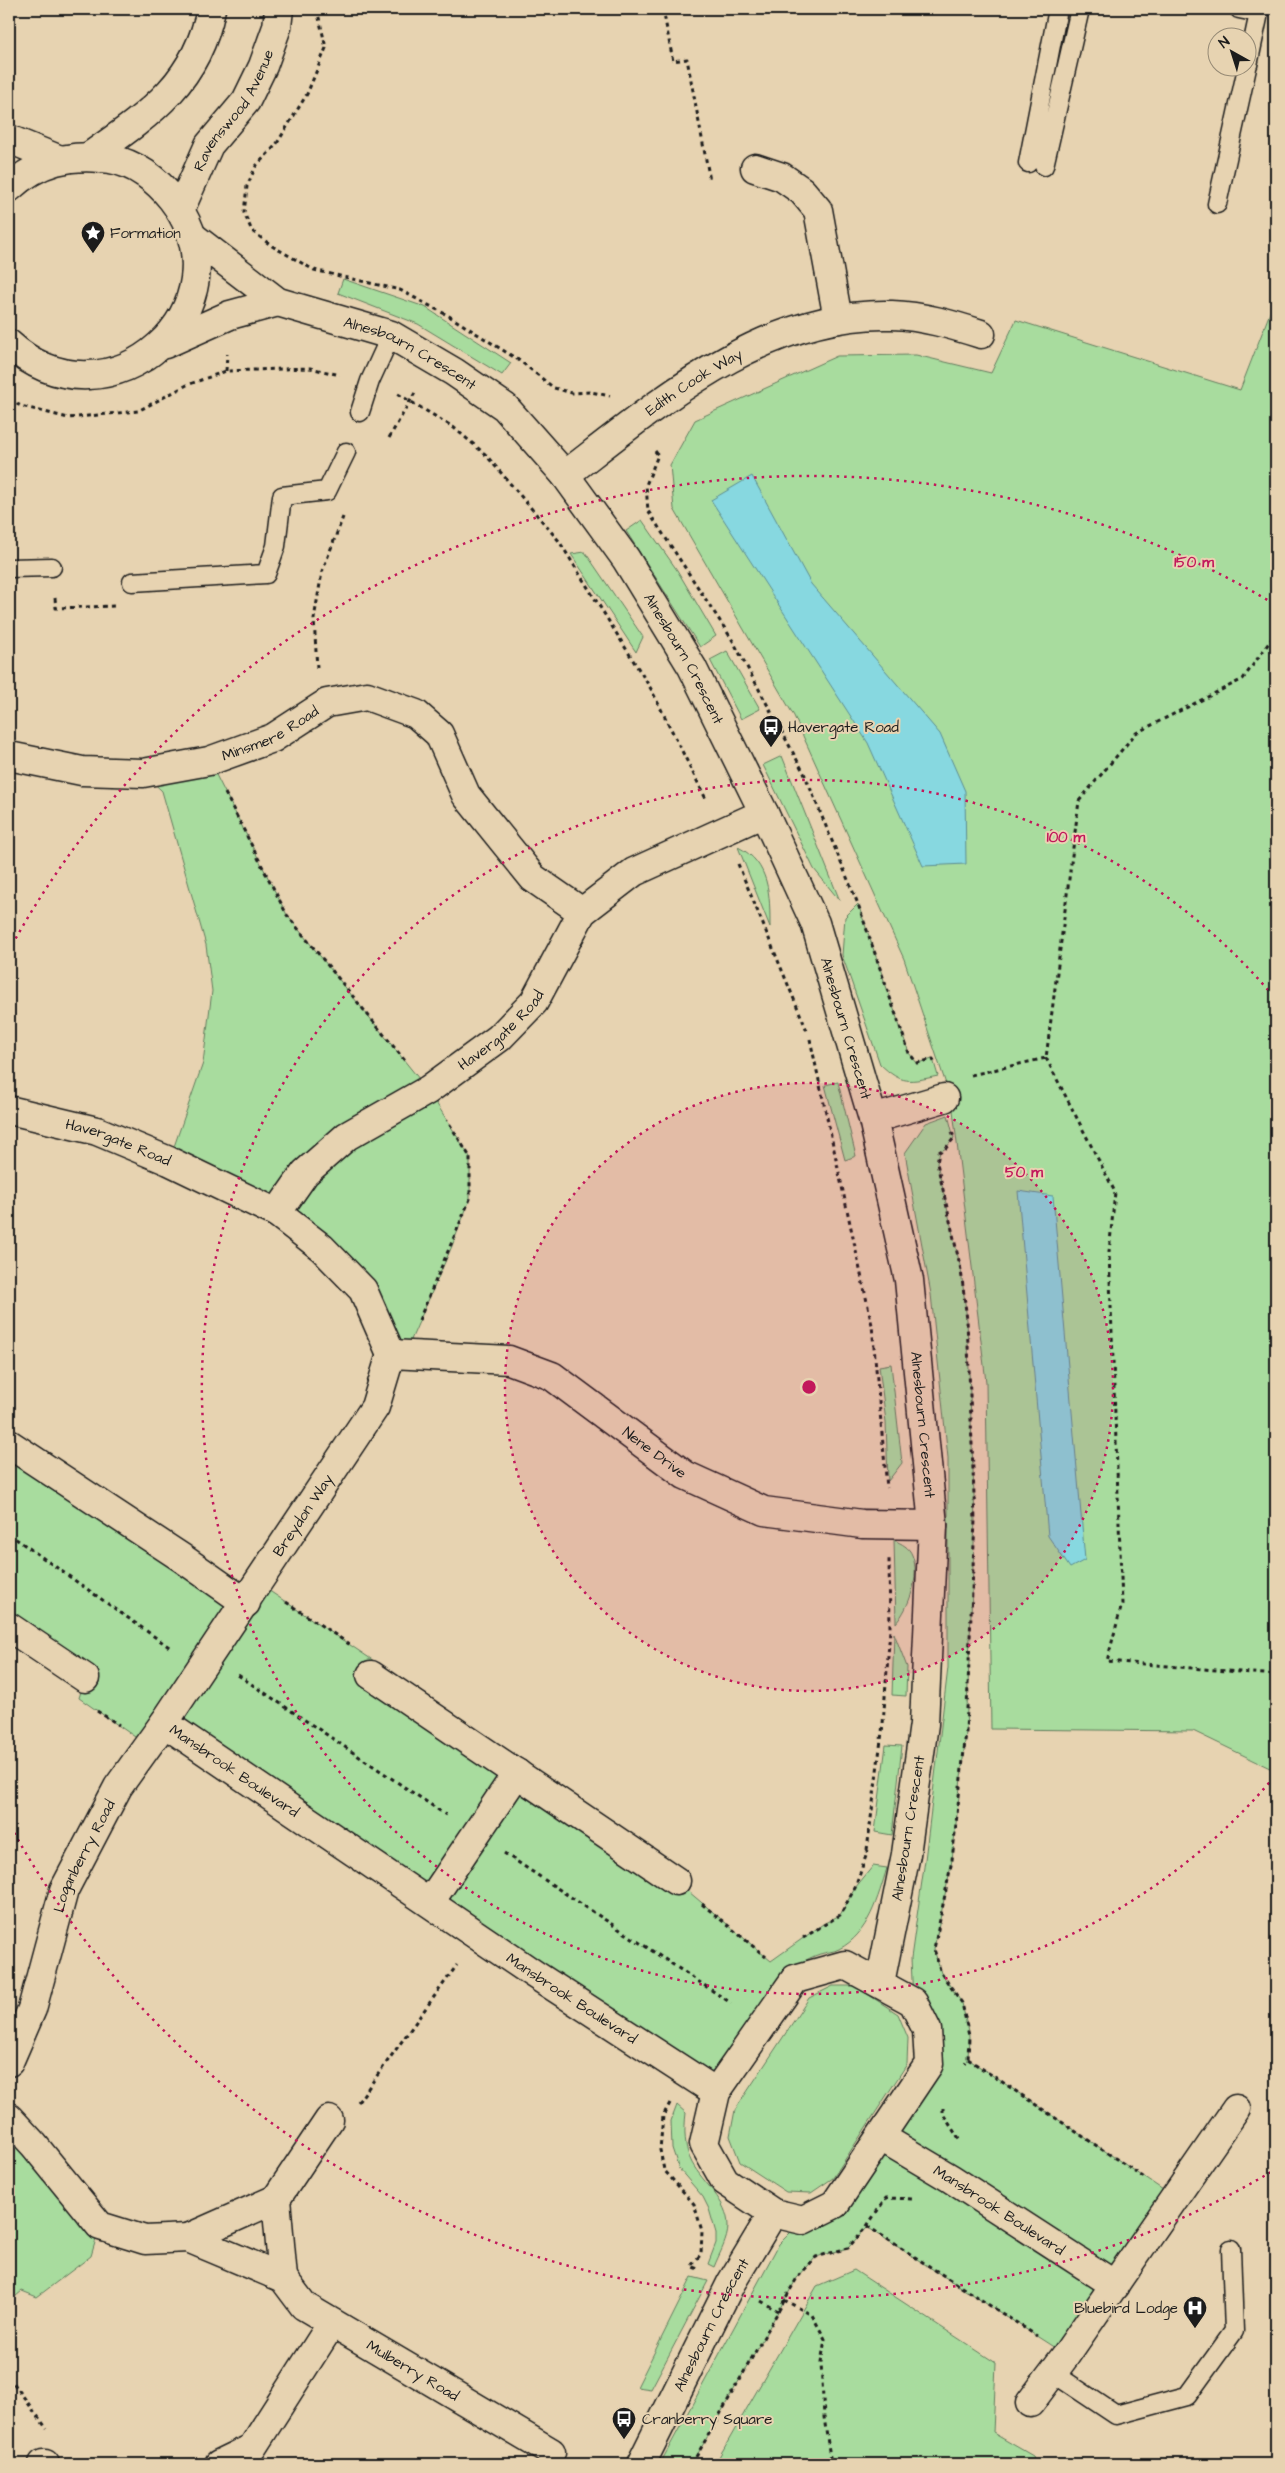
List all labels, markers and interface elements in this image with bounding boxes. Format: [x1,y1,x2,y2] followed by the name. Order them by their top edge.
[1208,28,1258,78] north arrow
[1215,32,1234,53] text: N
[189,47,279,175] street label: Ravenswood Avenue
[80,220,106,254] place icon: Formation
[110,223,181,244] place label: Formation
[341,312,481,395] street label: Alnesbourn Crescent
[641,344,746,421] street label: Edith Cook Way
[1174,552,1214,573] text: 150 m
[638,590,729,728] street label: Alnesbourn Crescent
[219,701,323,767] street label: Minsmere Road
[758,714,784,748] bus stop icon: Havergate Road
[788,717,899,739] place label: Havergate Road
[1047,827,1086,848] text: 100 m
[815,955,877,1102] street label: Alnesbourn Crescent
[454,986,549,1076] street label: Havergate Road
[63,1114,174,1172] street label: Havergate Road
[1005,1162,1043,1183] text: 50 m
[905,1351,940,1499] street label: Alnesbourn Crescent
[800,1378,818,1396] centre of rings
[618,1422,691,1484] street label: Nene Drive
[268,1470,339,1561] street label: Breydon Way
[165,1720,303,1823] street label: Mansbrook Boulevard
[887,1754,930,1902] street label: Alnesbourn Crescent
[48,1796,121,1915] street label: Loganberry Road
[502,1948,641,2049] street label: Mansbrook Boulevard
[929,2160,1069,2261] street label: Mansbrook Boulevard
[669,2254,755,2395] street label: Alnesbourn Crescent
[1182,2295,1208,2329] hospital icon: Bluebird Lodge
[1074,2298,1178,2320] place label: Bluebird Lodge
[362,2335,463,2407] street label: Mulberry Road
[611,2406,637,2440] bus stop icon: Cranberry Square
[642,2409,772,2431] place label: Cranberry Square

